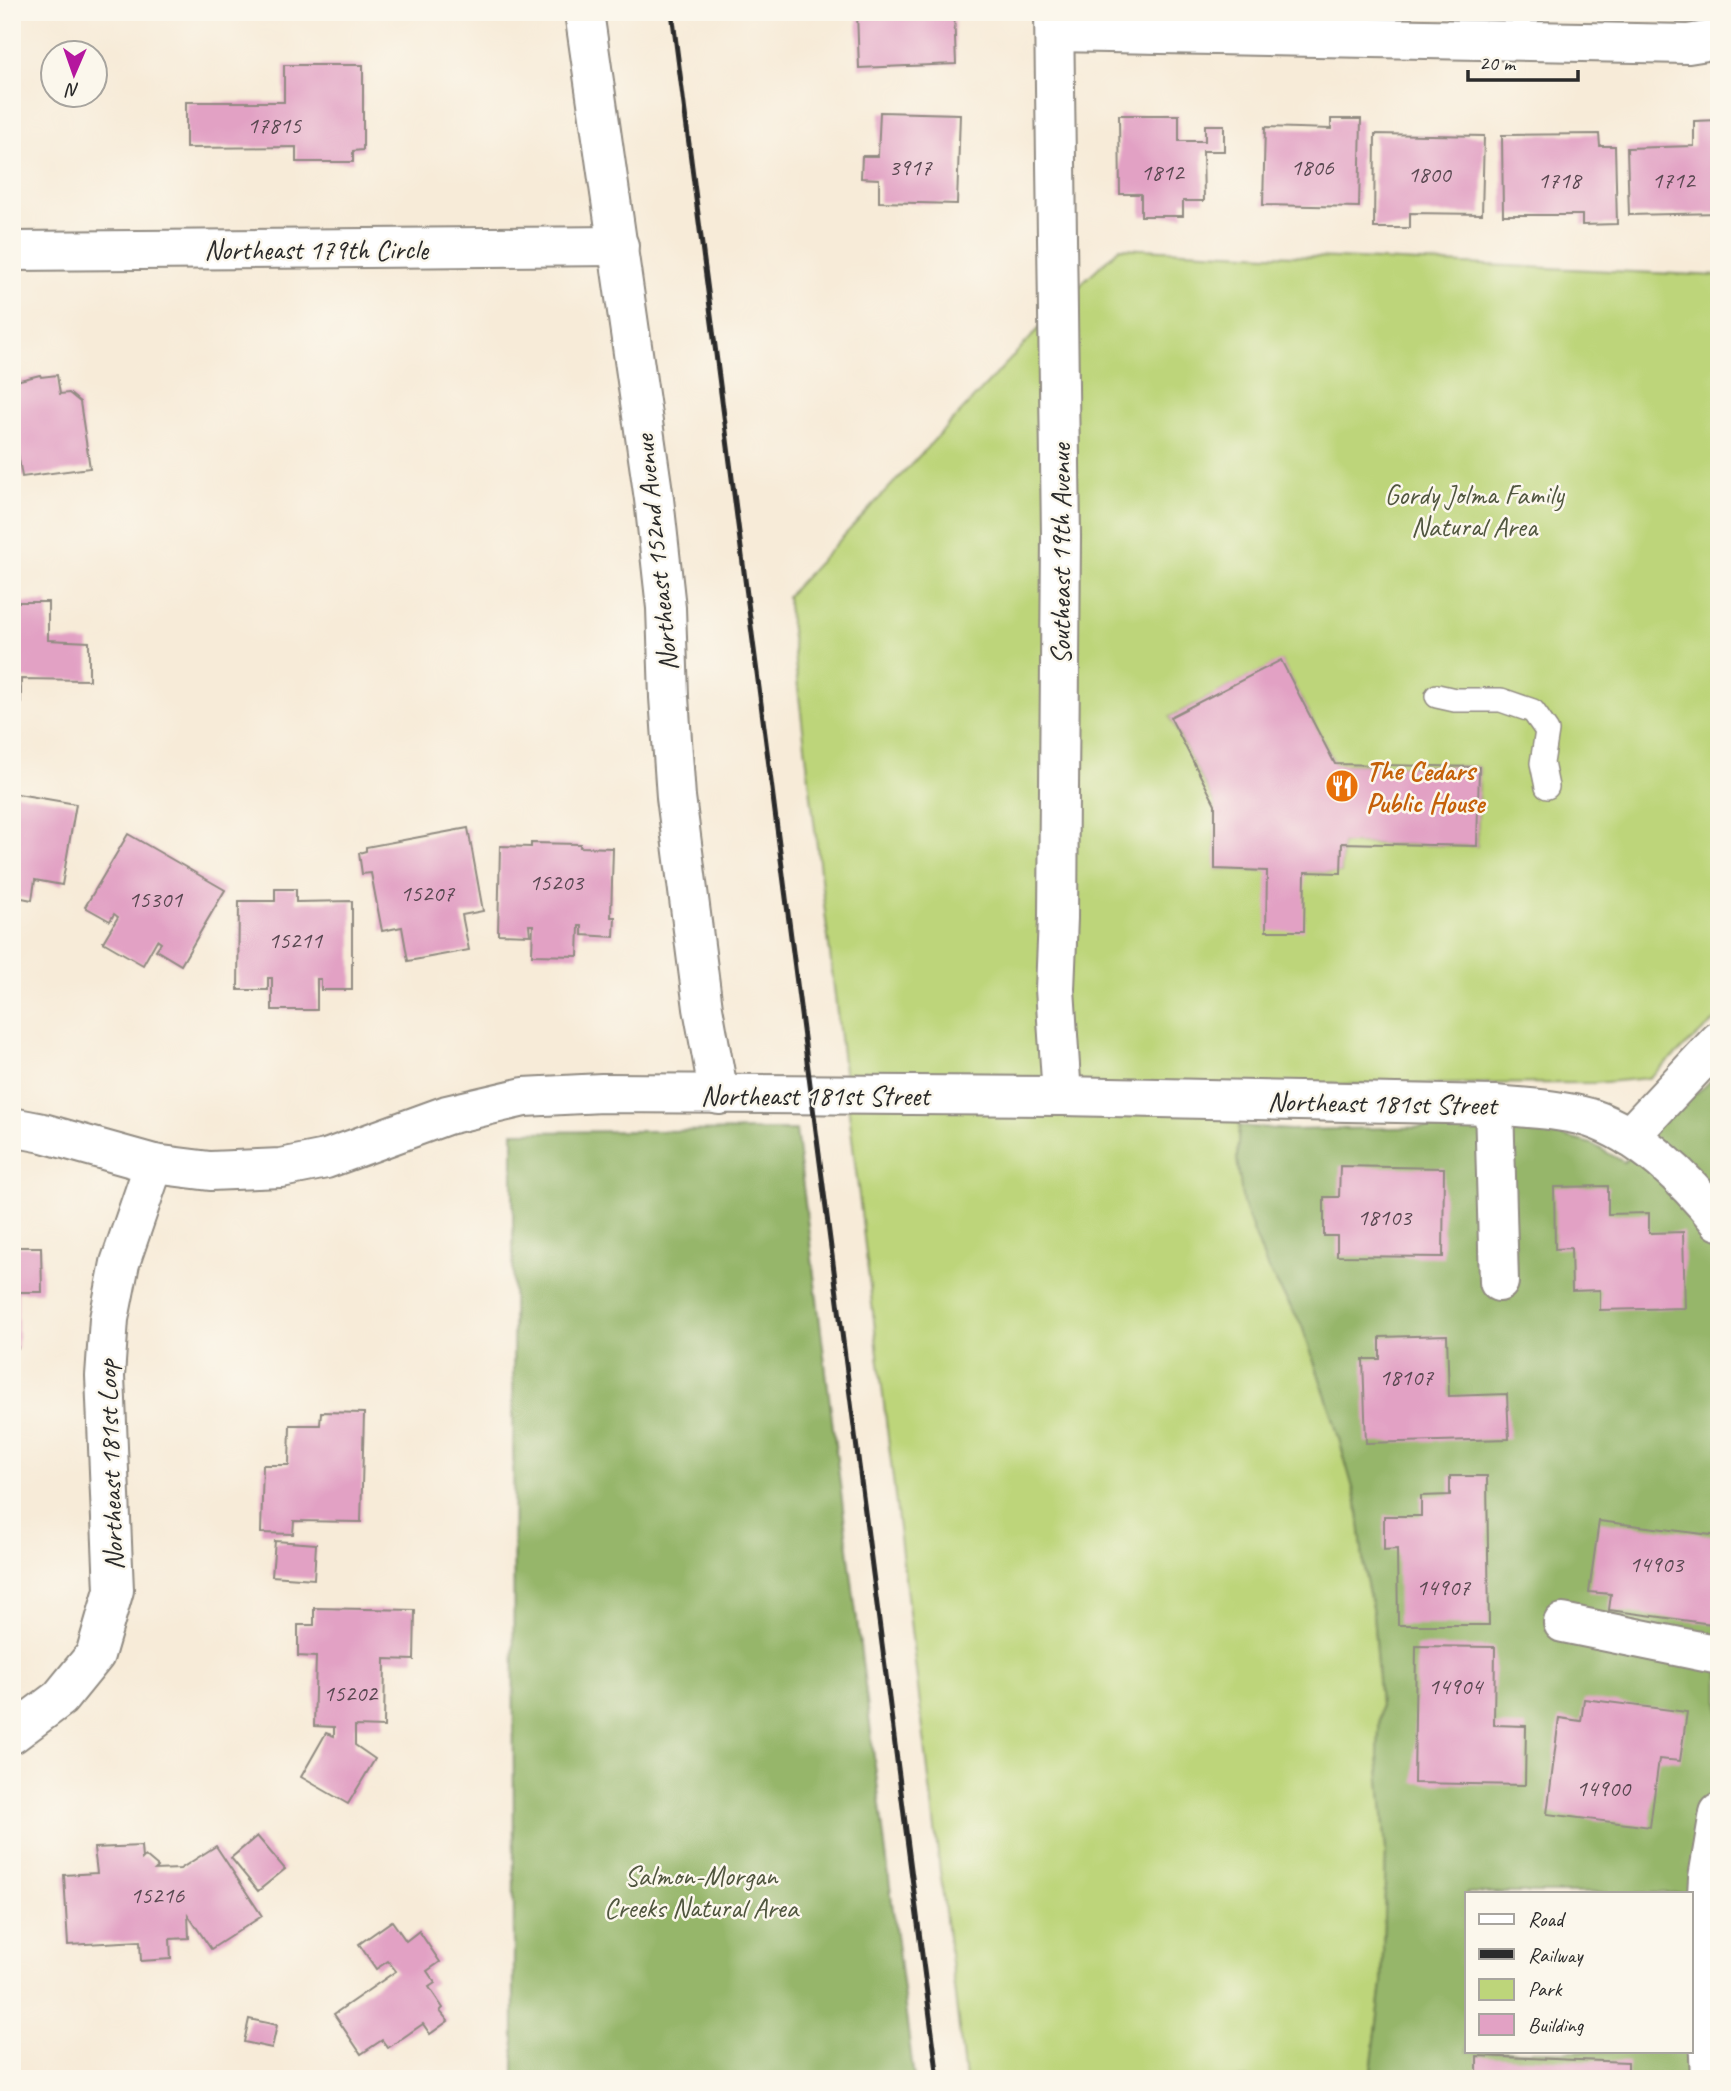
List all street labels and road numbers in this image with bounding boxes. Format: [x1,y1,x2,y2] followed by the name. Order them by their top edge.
[204,232,430,267] street label: Northeast 179th Circle
[626,431,686,673] street label: Northeast 152nd Avenue
[1043,442,1078,664] street label: Southeast 19th Avenue
[701,1078,932,1113] street label: Northeast 181st Street
[1267,1084,1499,1123] street label: Northeast 181st Street
[89,1357,131,1571] street label: Northeast 181st Loop

